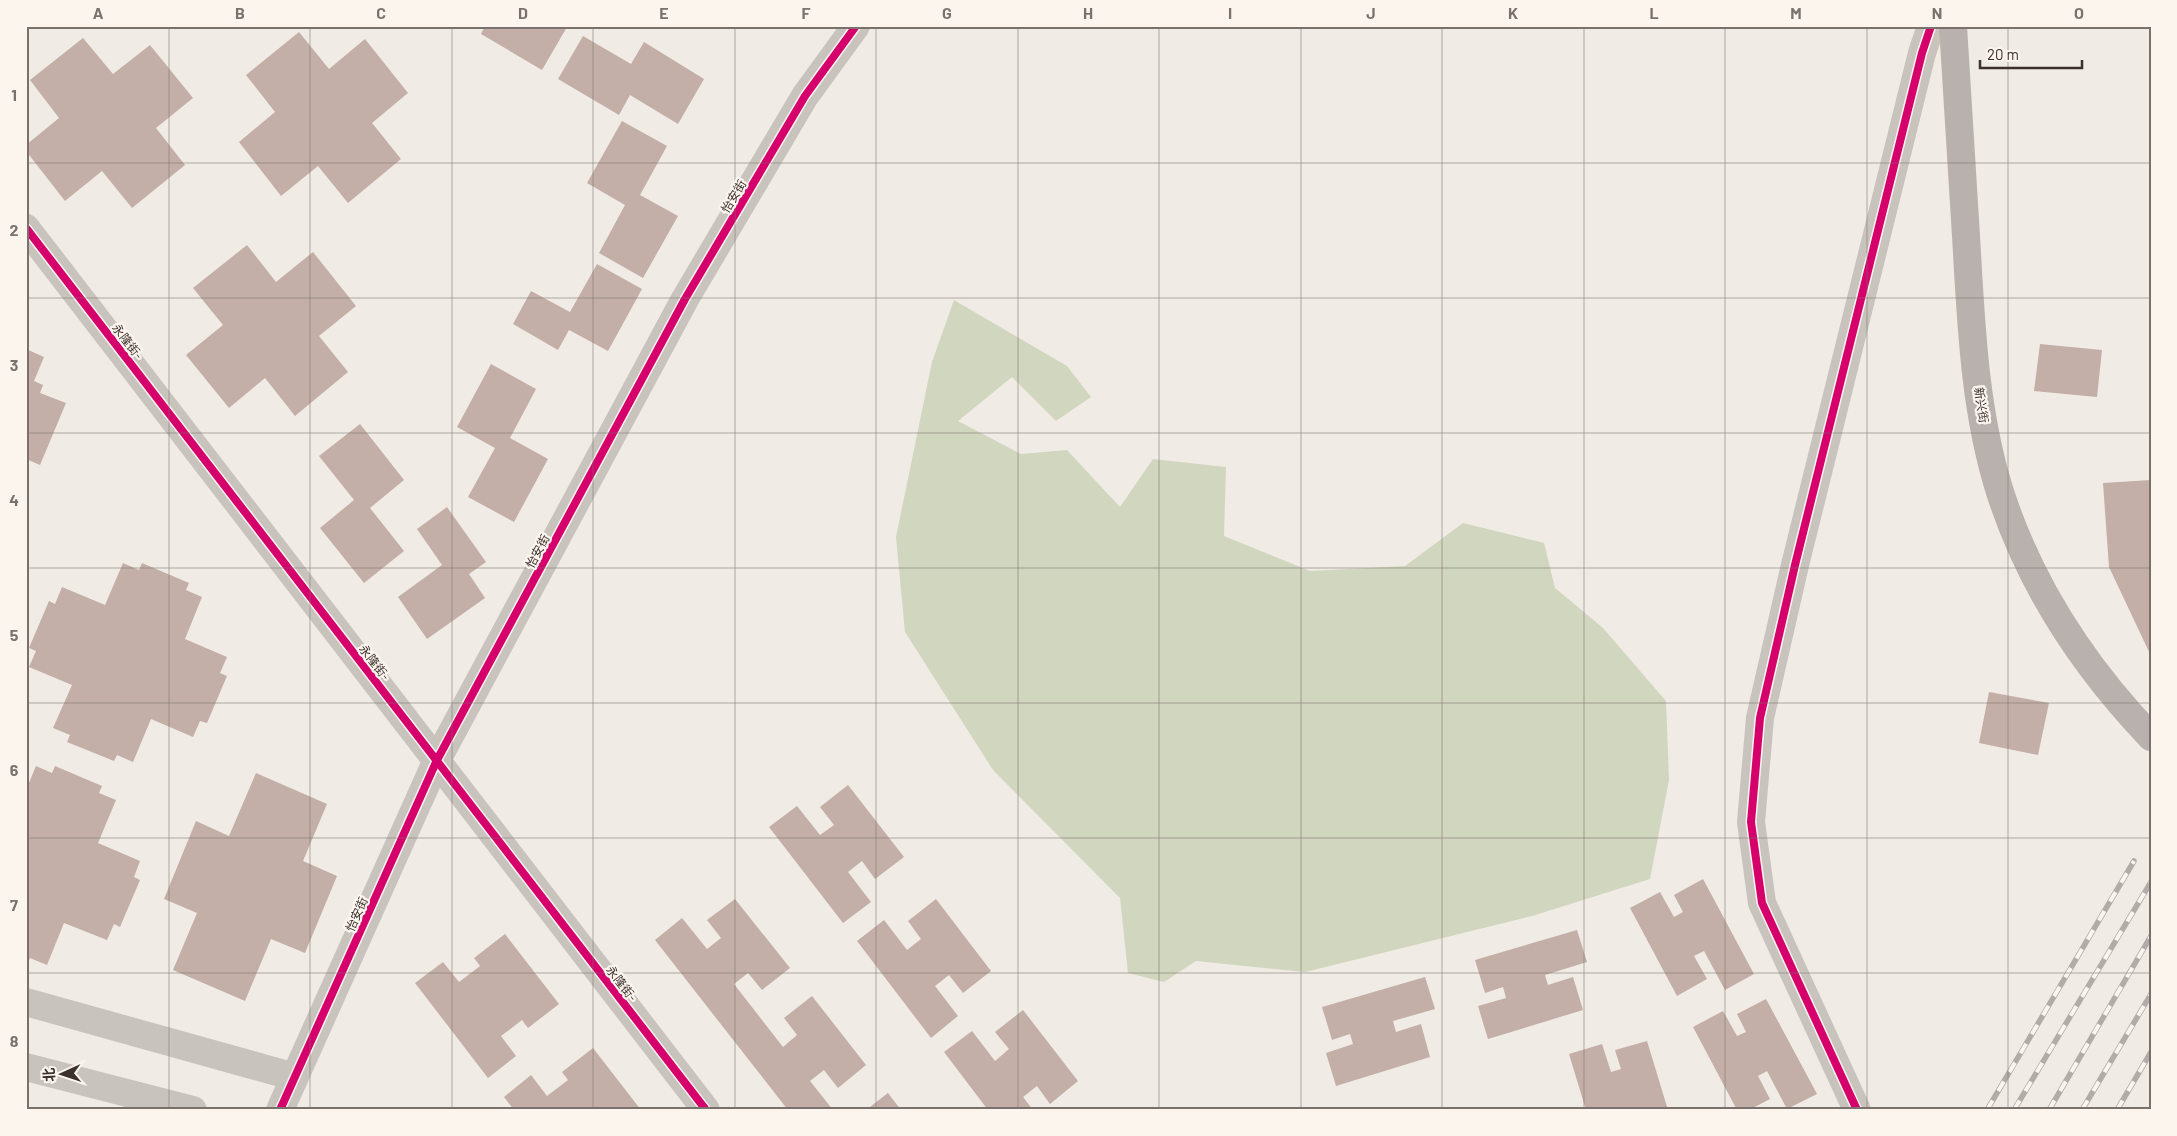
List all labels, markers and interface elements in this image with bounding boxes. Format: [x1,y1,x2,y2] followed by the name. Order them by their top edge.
[93,3,104,22] text: A
[235,3,245,22] text: B
[376,3,386,22] text: C
[518,3,528,22] text: D
[659,3,669,22] text: E
[802,3,811,22] text: F
[942,3,952,22] text: G
[1083,3,1093,22] text: H
[1228,3,1232,22] text: I
[1366,3,1376,22] text: J
[1508,3,1518,22] text: K
[1649,3,1659,22] text: L
[1790,3,1802,22] text: M
[1932,3,1942,22] text: N
[2074,3,2084,22] text: O
[1980,38,2082,70] scale bar
[1987,45,2019,63] text: 20 m
[11,85,17,104] text: 1
[718,177,748,215] street label: 怡安街
[10,220,19,239] text: 2
[110,321,146,362] street label: 永隆街-
[10,355,18,374] text: 3
[1972,386,1992,424] street label: 新兴街
[9,490,19,509] text: 4
[522,532,552,570] street label: 怡安街
[10,625,19,644] text: 5
[357,642,393,683] street label: 永隆街-
[10,760,19,779] text: 6
[10,895,18,914] text: 7
[342,895,370,933] street label: 怡安街
[604,963,640,1004] street label: 永隆街-
[10,1031,19,1050] text: 8
[38,1048,88,1098] north arrow
[40,1067,57,1082] text: 北

